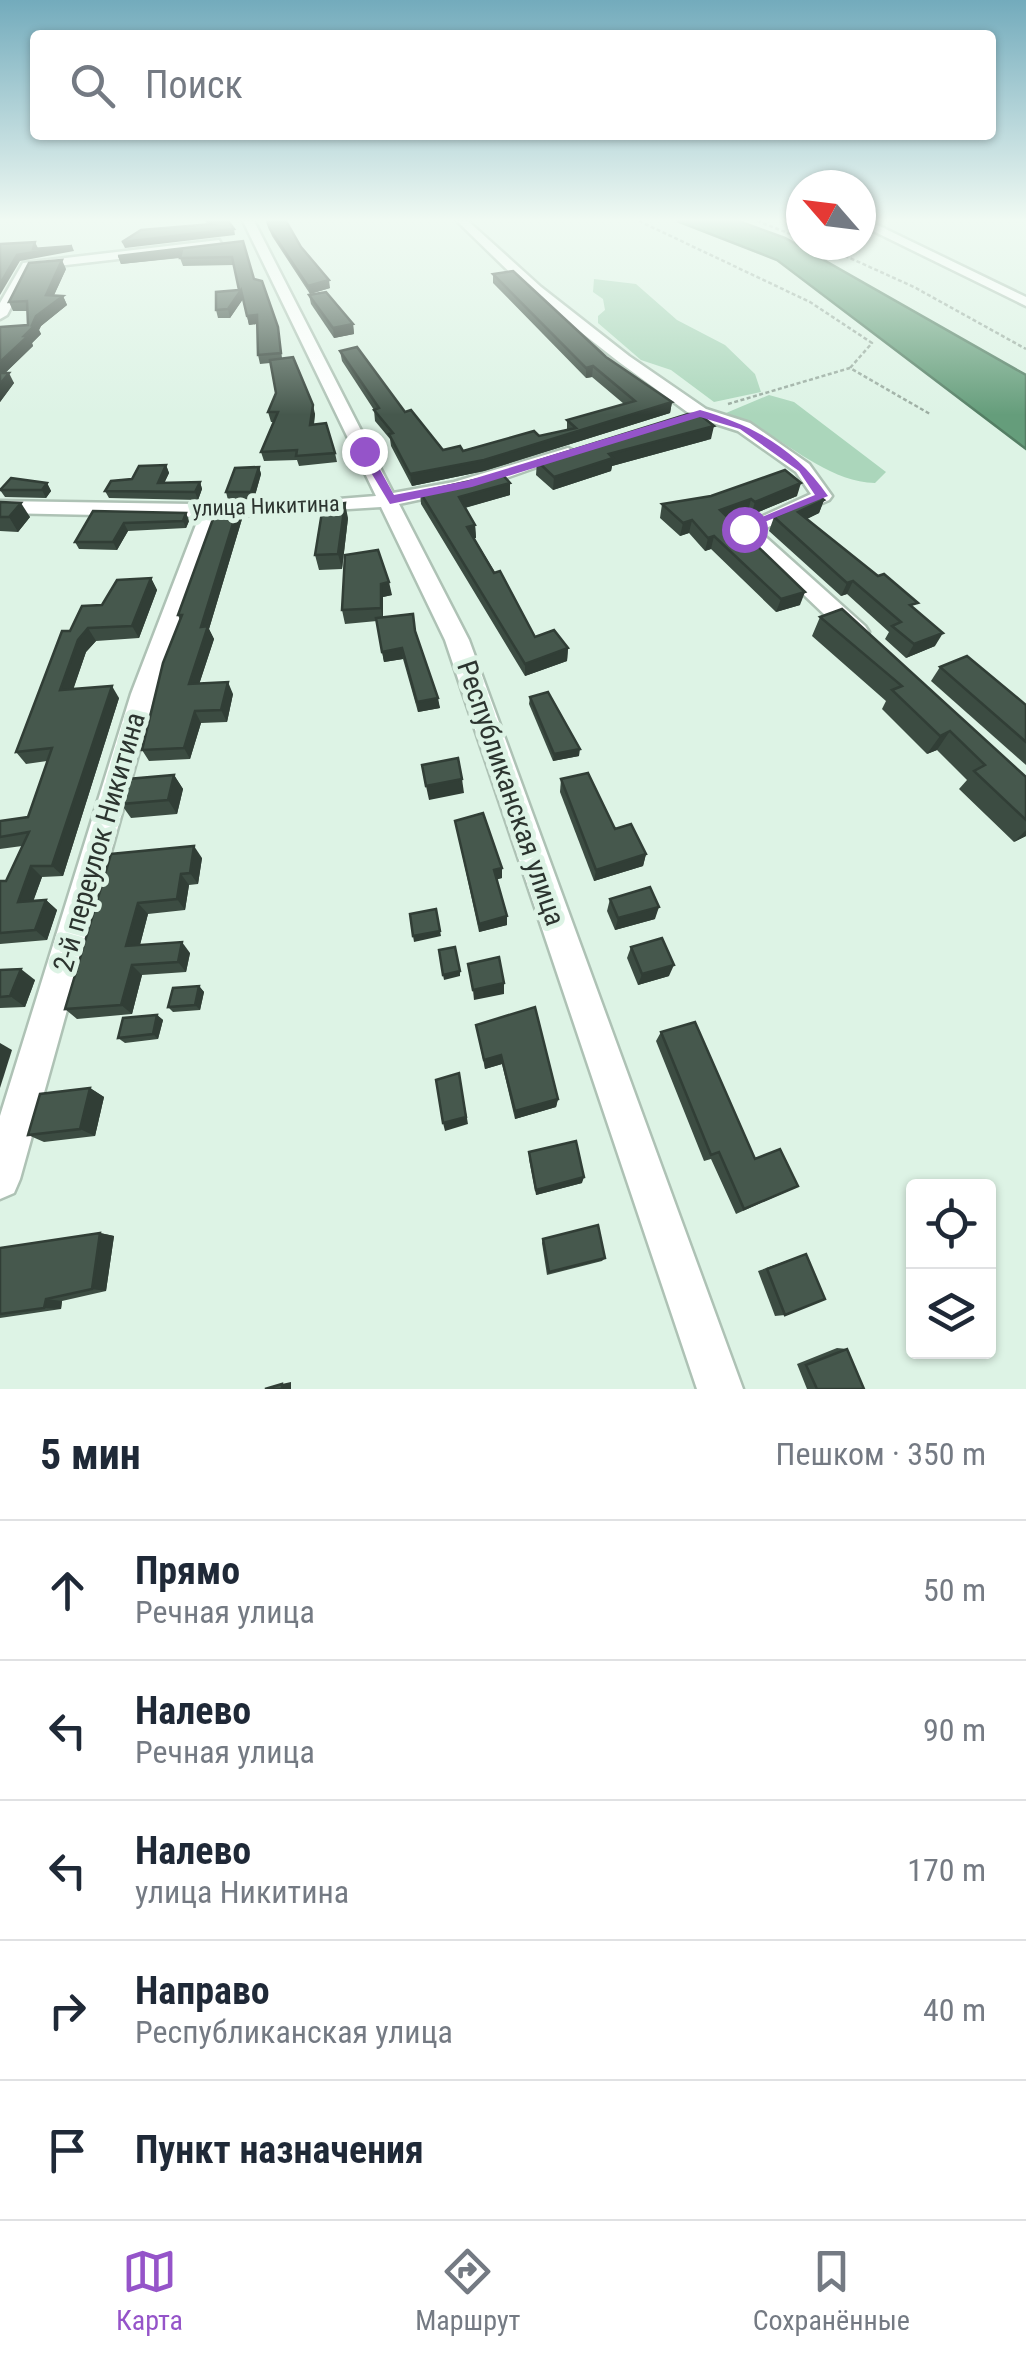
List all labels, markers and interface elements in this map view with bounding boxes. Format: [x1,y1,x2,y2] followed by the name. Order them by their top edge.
[30,30,996,140] search box
[65,58,120,113] icon: search
[145,63,243,107] text: Поиск
[786,170,876,260] north arrow
[342,429,388,475] route end
[192,491,340,521] street label: улица Никитина
[722,507,768,553] route start
[450,656,572,930] street label: Республиканская улица
[46,709,152,975] street label: 2-й переулок Никитина
[906,1179,996,1359] map controls
[906,1179,996,1269] button: locate
[906,1269,996,1359] button: layers
[40,1430,141,1479] text: 5 мин
[776,1435,986,1473] text: Пешком · 350 m
[135,1549,240,1593] text: Прямо
[40,1563,95,1618] icon: ahead
[923,1571,986,1609] text: 50 m
[135,1593,315,1631] text: Речная улица
[135,1689,251,1733] text: Налево
[40,1703,95,1758] icon: left
[923,1711,986,1749] text: 90 m
[135,1733,315,1771] text: Речная улица
[135,1829,251,1873] text: Налево
[40,1843,95,1898] icon: left
[907,1851,986,1889] text: 170 m
[135,1873,349,1911] text: улица Никитина
[135,1969,270,2013] text: Направо
[40,1983,95,2038] icon: right
[923,1991,986,2029] text: 40 m
[135,2013,453,2051] text: Республиканская улица
[40,2123,95,2178] icon: arrive
[135,2128,424,2172] text: Пункт назначения
[116,2244,183,2337] tab: Карта
[415,2244,521,2337] tab: Маршрут
[753,2244,910,2337] tab: Сохранённые

